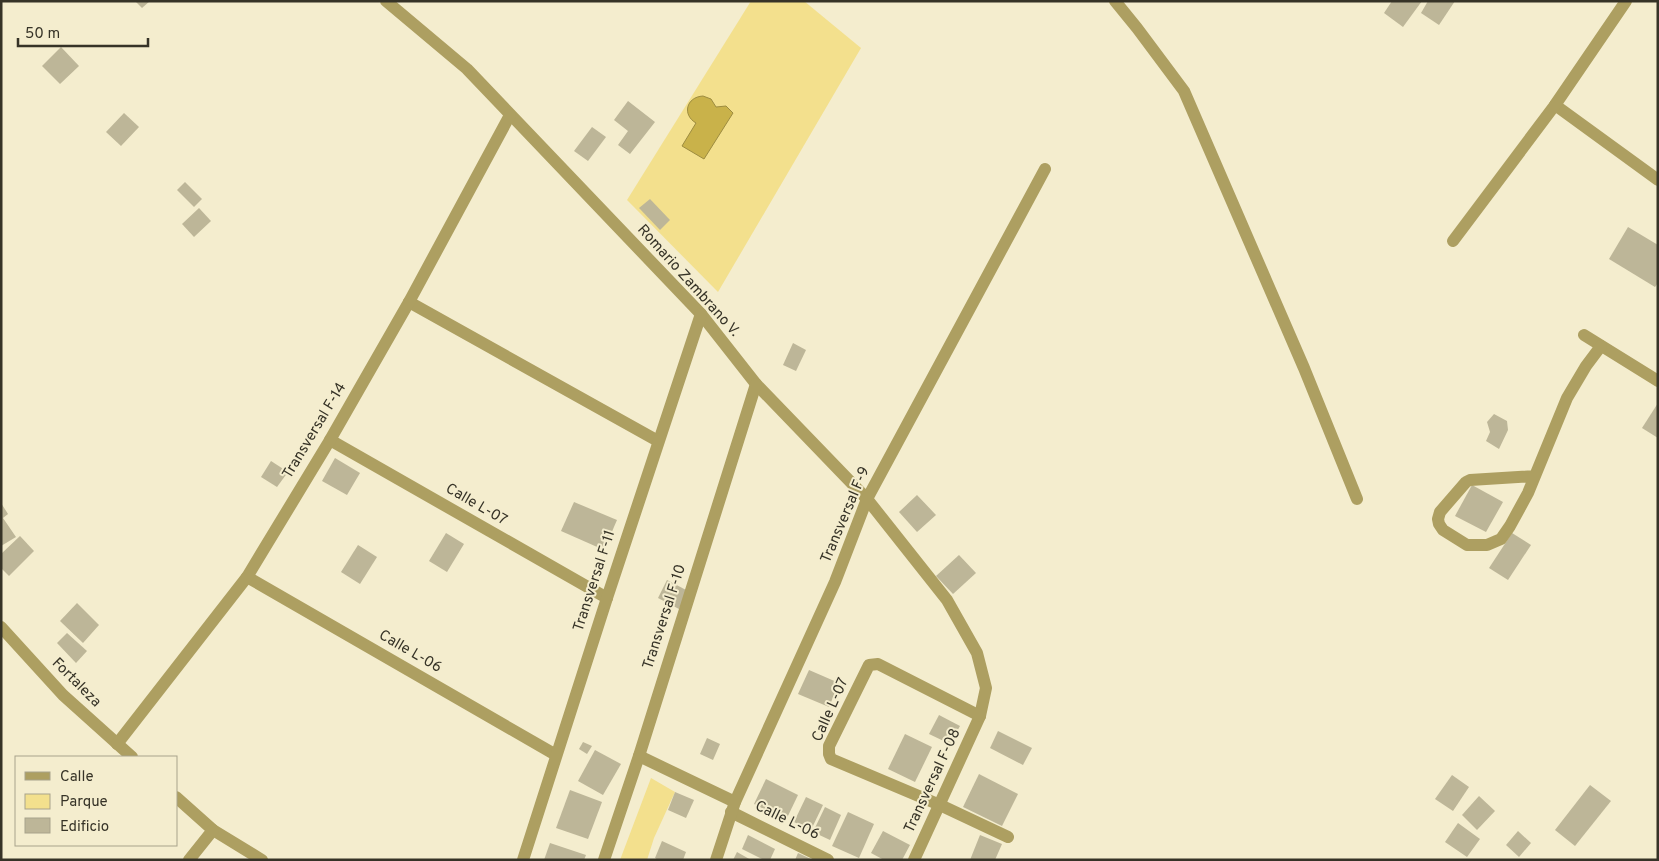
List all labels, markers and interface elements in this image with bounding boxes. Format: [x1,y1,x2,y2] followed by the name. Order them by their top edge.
[18,15,148,47] scale bar
[25,25,60,44] text: 50 m
[633,221,743,341] street label: Romario Zambrano V.
[279,380,351,482] street label: Transversal F-14
[817,464,875,566] street label: Transversal F-9
[442,480,510,530] street label: Calle L-07
[570,528,620,634] street label: Transversal F-11
[639,562,691,672] street label: Transversal F-10
[375,626,445,678] street label: Calle L-06
[47,654,105,712] street label: Fortaleza
[808,675,854,745] street label: Calle L-07
[901,726,965,836] street label: Transversal F-08
[15,756,178,846] legend
[60,768,94,787] text: Calle
[60,793,108,812] text: Parque
[752,797,823,845] street label: Calle L-06
[60,818,109,837] text: Edificio

